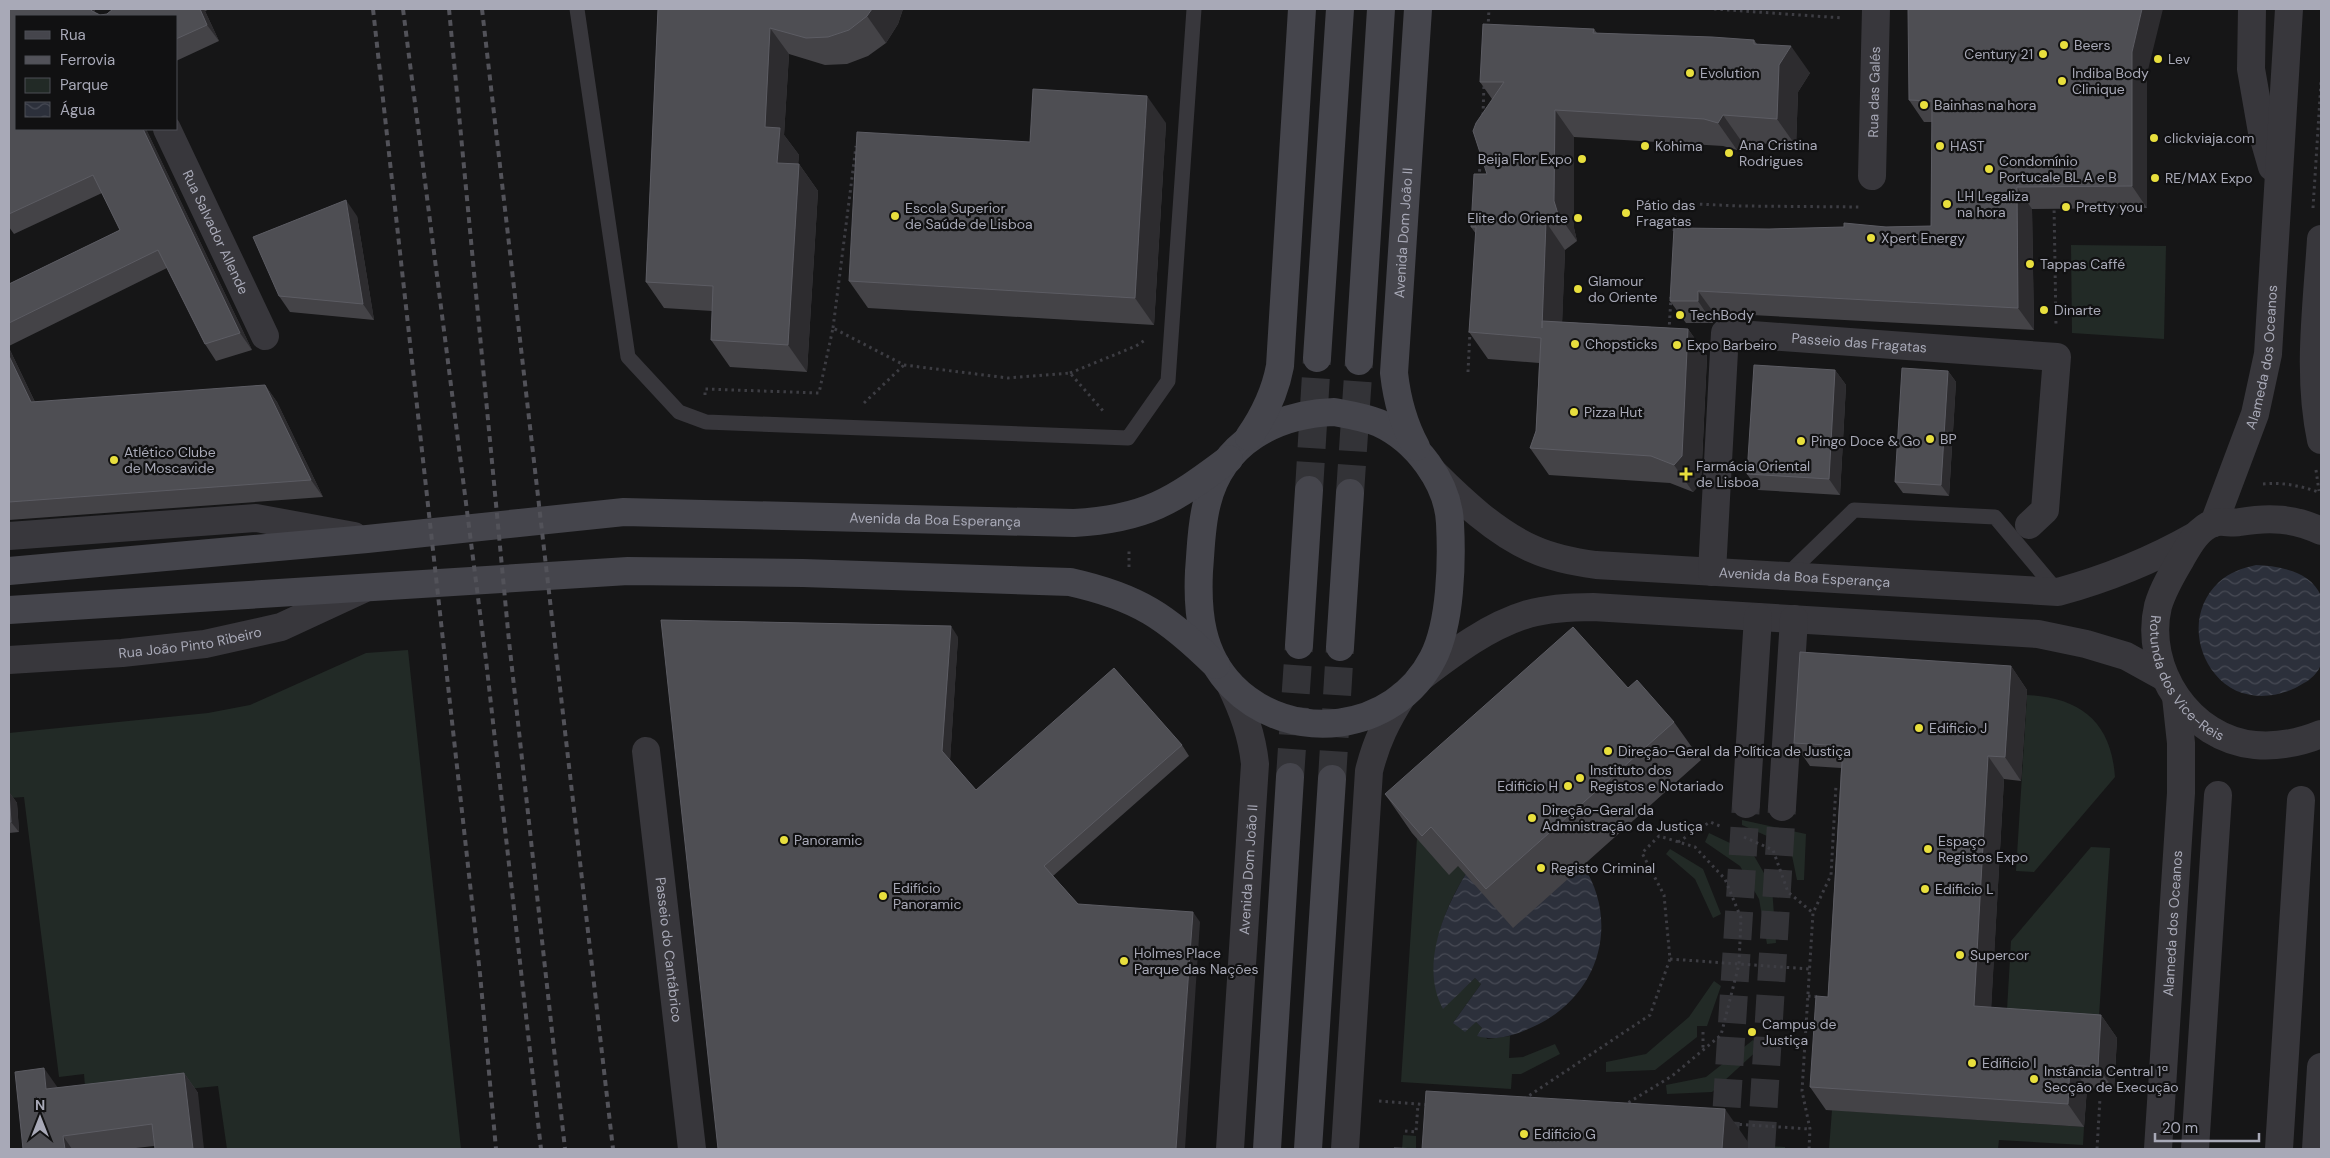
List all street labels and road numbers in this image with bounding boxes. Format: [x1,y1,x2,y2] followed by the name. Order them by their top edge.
[1864,46,1884,138] street label: Rua das Galés
[179,167,253,297] street label: Rua Salvador Allende
[1390,167,1417,299] street label: Avenida Dom João II
[2241,284,2281,432] street label: Alameda dos Oceanos
[1791,329,1928,357] street label: Passeio das Fragatas
[849,509,1021,531] street label: Avenida da Boa Esperança
[1718,563,1891,591] street label: Avenida da Boa Esperança
[2146,614,2227,745] street label: Rotunda dos Vice-Reis
[118,623,263,662] street label: Rua João Pinto Ribeiro
[1235,804,1261,935] street label: Avenida Dom João II
[2159,850,2186,997] street label: Alameda dos Oceanos
[652,876,686,1023] street label: Passeio do Cantábrico

